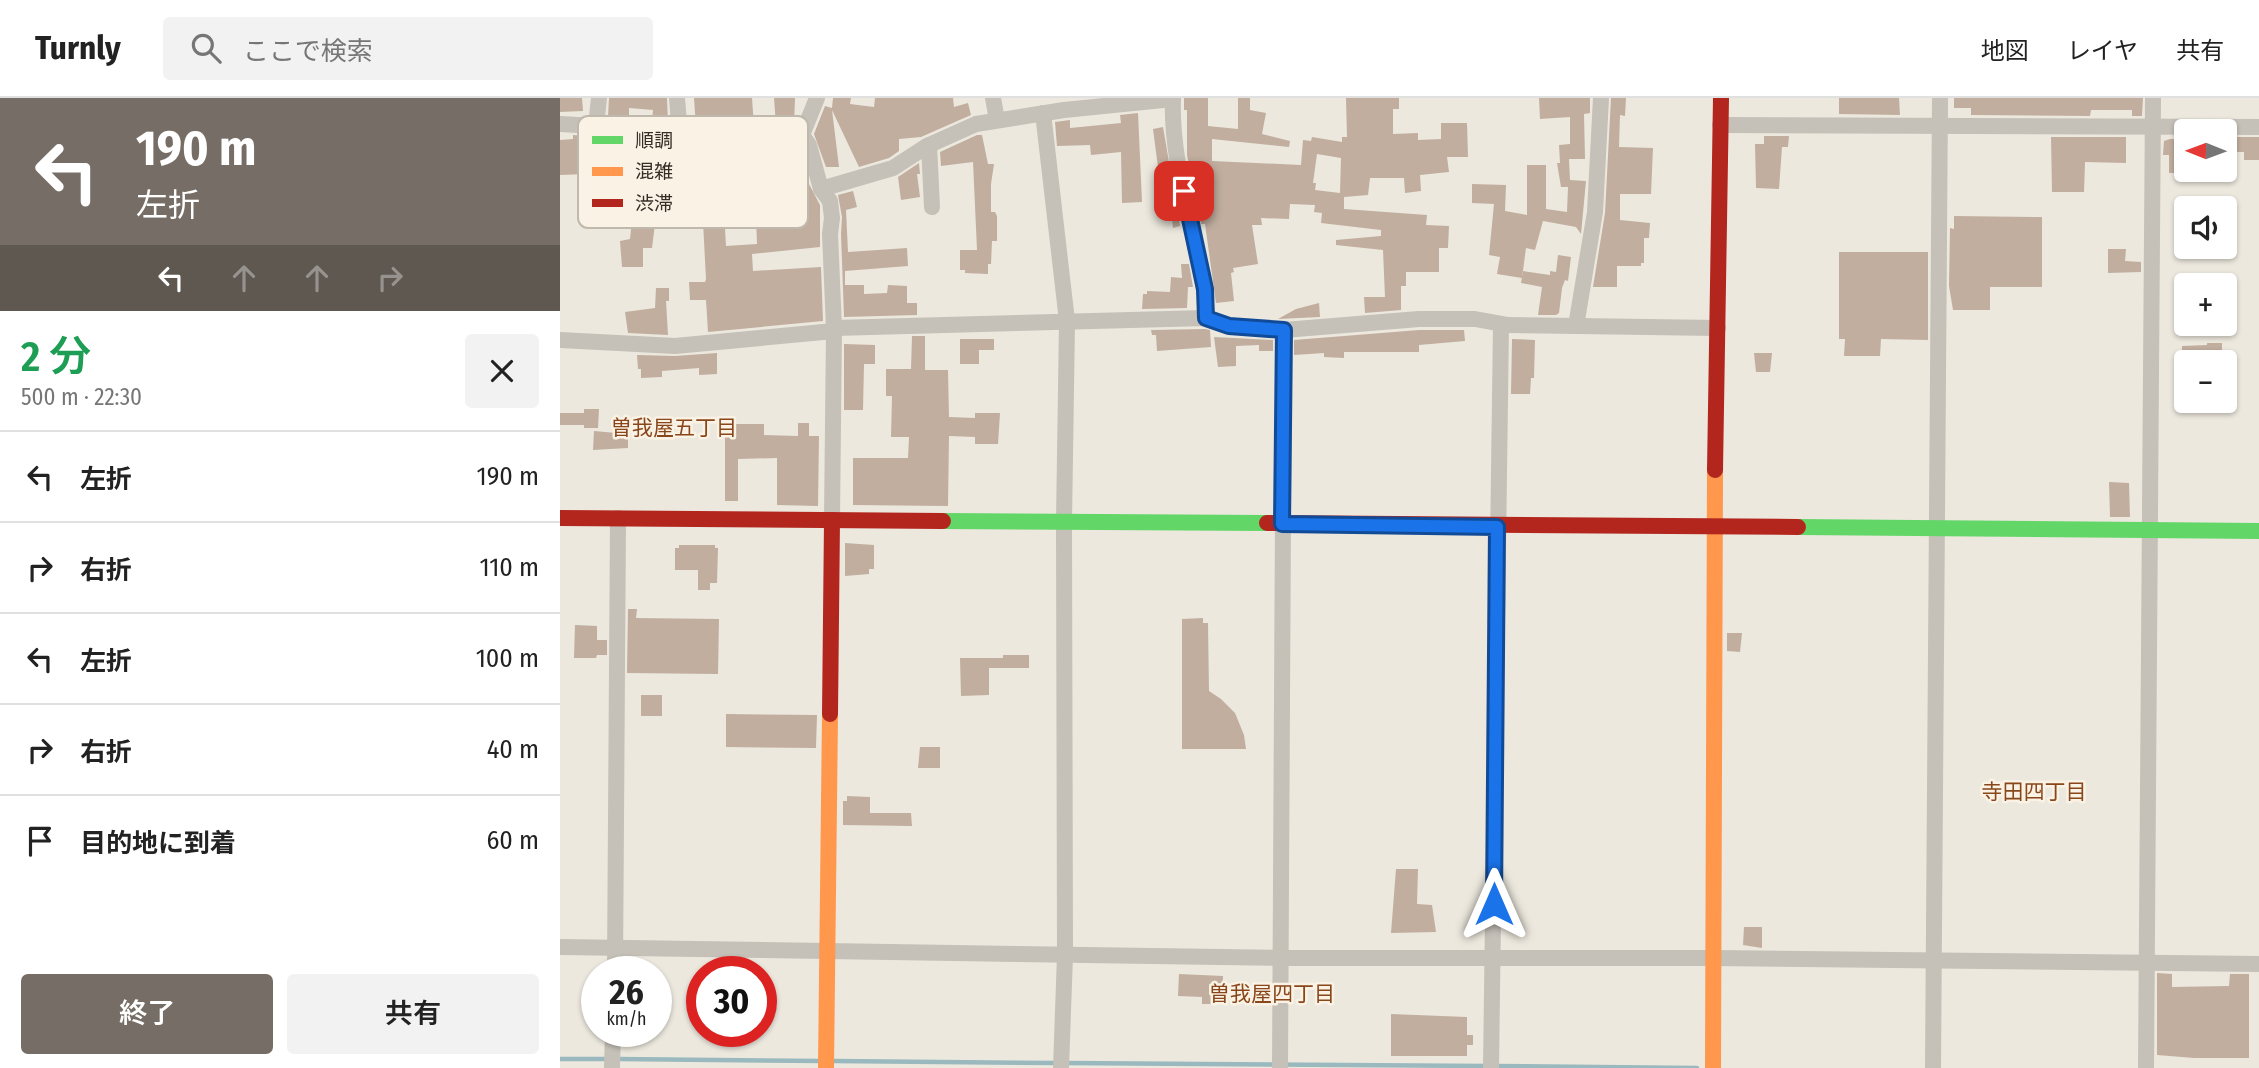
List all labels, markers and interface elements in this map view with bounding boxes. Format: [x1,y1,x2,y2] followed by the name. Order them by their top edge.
[163,17,653,80] search box
[35,28,121,68] text: Turnly
[187,29,225,67] icon: search
[243,36,373,67] text: ここで検索
[1981,37,2029,65] text: 地図
[2067,37,2138,65] text: レイヤ
[2176,37,2224,65] text: 共有
[578,116,808,228] legend
[136,119,256,178] text: 190 m
[2174,119,2236,182] north arrow
[2174,119,2237,413] map controls
[21,126,112,217] icon: left
[635,129,673,152] text: 順調
[635,160,673,183] text: 混雑
[1154,161,1214,221] pin
[1165,172,1203,210] icon: arrive
[136,186,200,224] text: 左折
[635,192,673,215] text: 渋滞
[2174,196,2237,259] button: sound
[152,259,190,297] icon: left
[225,259,263,297] icon: ahead
[298,259,336,297] icon: ahead
[371,259,409,297] icon: right
[2174,273,2237,336] button: +
[21,332,91,382] text: 2 分
[465,334,539,408] button: close
[2174,350,2237,413] button: −
[21,383,142,411] text: 500 m · 22:30
[611,415,737,441] district label: 曽我屋五丁目
[21,458,59,496] icon: left
[477,461,539,492] text: 190 m
[80,464,132,495] text: 左折
[21,549,59,587] icon: right
[479,552,539,583] text: 110 m
[80,555,132,586] text: 右折
[21,640,59,678] icon: left
[476,643,539,674] text: 100 m
[80,646,132,677] text: 左折
[21,731,59,769] icon: right
[487,734,539,765] text: 40 m
[80,737,132,768] text: 右折
[1982,779,2087,805] district label: 寺田四丁目
[21,822,59,860] icon: arrive
[486,825,539,856] text: 60 m
[80,828,236,859] text: 目的地に到着
[1457,867,1531,941] position arrow
[686,956,777,1047] speed limit sign: 30
[609,971,644,1013] text: 26
[21,974,273,1054] button: 終了
[287,974,539,1054] button: 共有
[1209,981,1335,1007] district label: 曽我屋四丁目
[606,1008,647,1030] text: km/h

